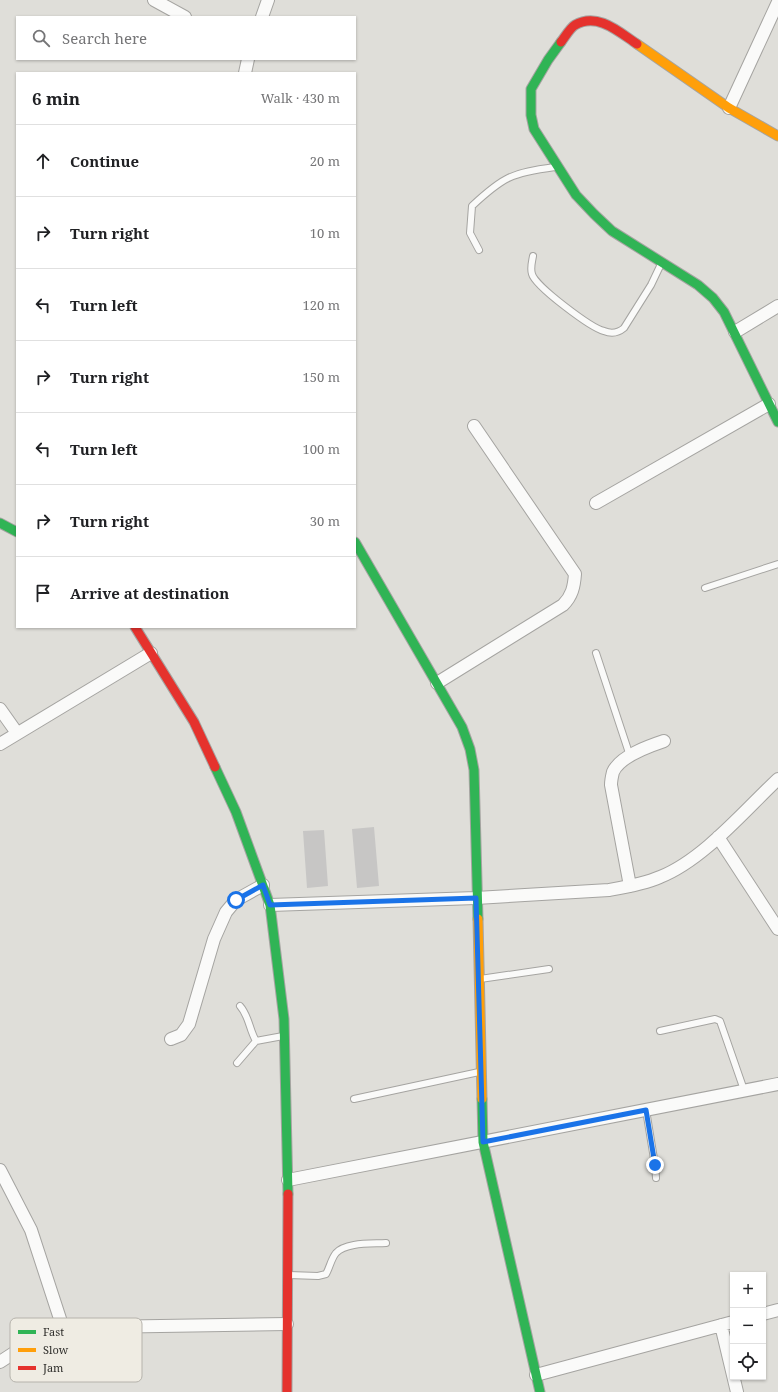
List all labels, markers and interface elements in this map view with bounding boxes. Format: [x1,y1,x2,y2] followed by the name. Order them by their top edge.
[16,16,356,60] search box
[30,27,52,49] icon: search
[62,28,147,48] text: Search here
[32,87,80,110] text: 6 min
[261,89,340,107] text: Walk · 430 m
[32,150,54,172] icon: ahead
[70,151,139,171] text: Continue
[310,152,340,170] text: 20 m
[32,222,54,244] icon: right
[70,223,149,243] text: Turn right
[310,224,340,242] text: 10 m
[32,294,54,316] icon: left
[70,295,138,315] text: Turn left
[303,296,340,314] text: 120 m
[32,366,54,388] icon: right
[70,367,149,387] text: Turn right
[303,368,340,386] text: 150 m
[32,438,54,460] icon: left
[70,439,138,459] text: Turn left
[303,440,340,458] text: 100 m
[32,510,54,532] icon: right
[70,511,149,531] text: Turn right
[310,512,340,530] text: 30 m
[32,582,54,604] icon: arrive
[70,583,229,603] text: Arrive at destination
[227,891,245,909] route start
[646,1156,664,1174] route end
[730,1272,766,1380] map controls
[730,1272,766,1308] button: +
[730,1308,766,1344] button: −
[10,1318,142,1382] legend
[43,1324,64,1339] text: Fast
[43,1342,69,1357] text: Slow
[730,1344,766,1380] button: locate
[42,1360,64,1375] text: Jam

